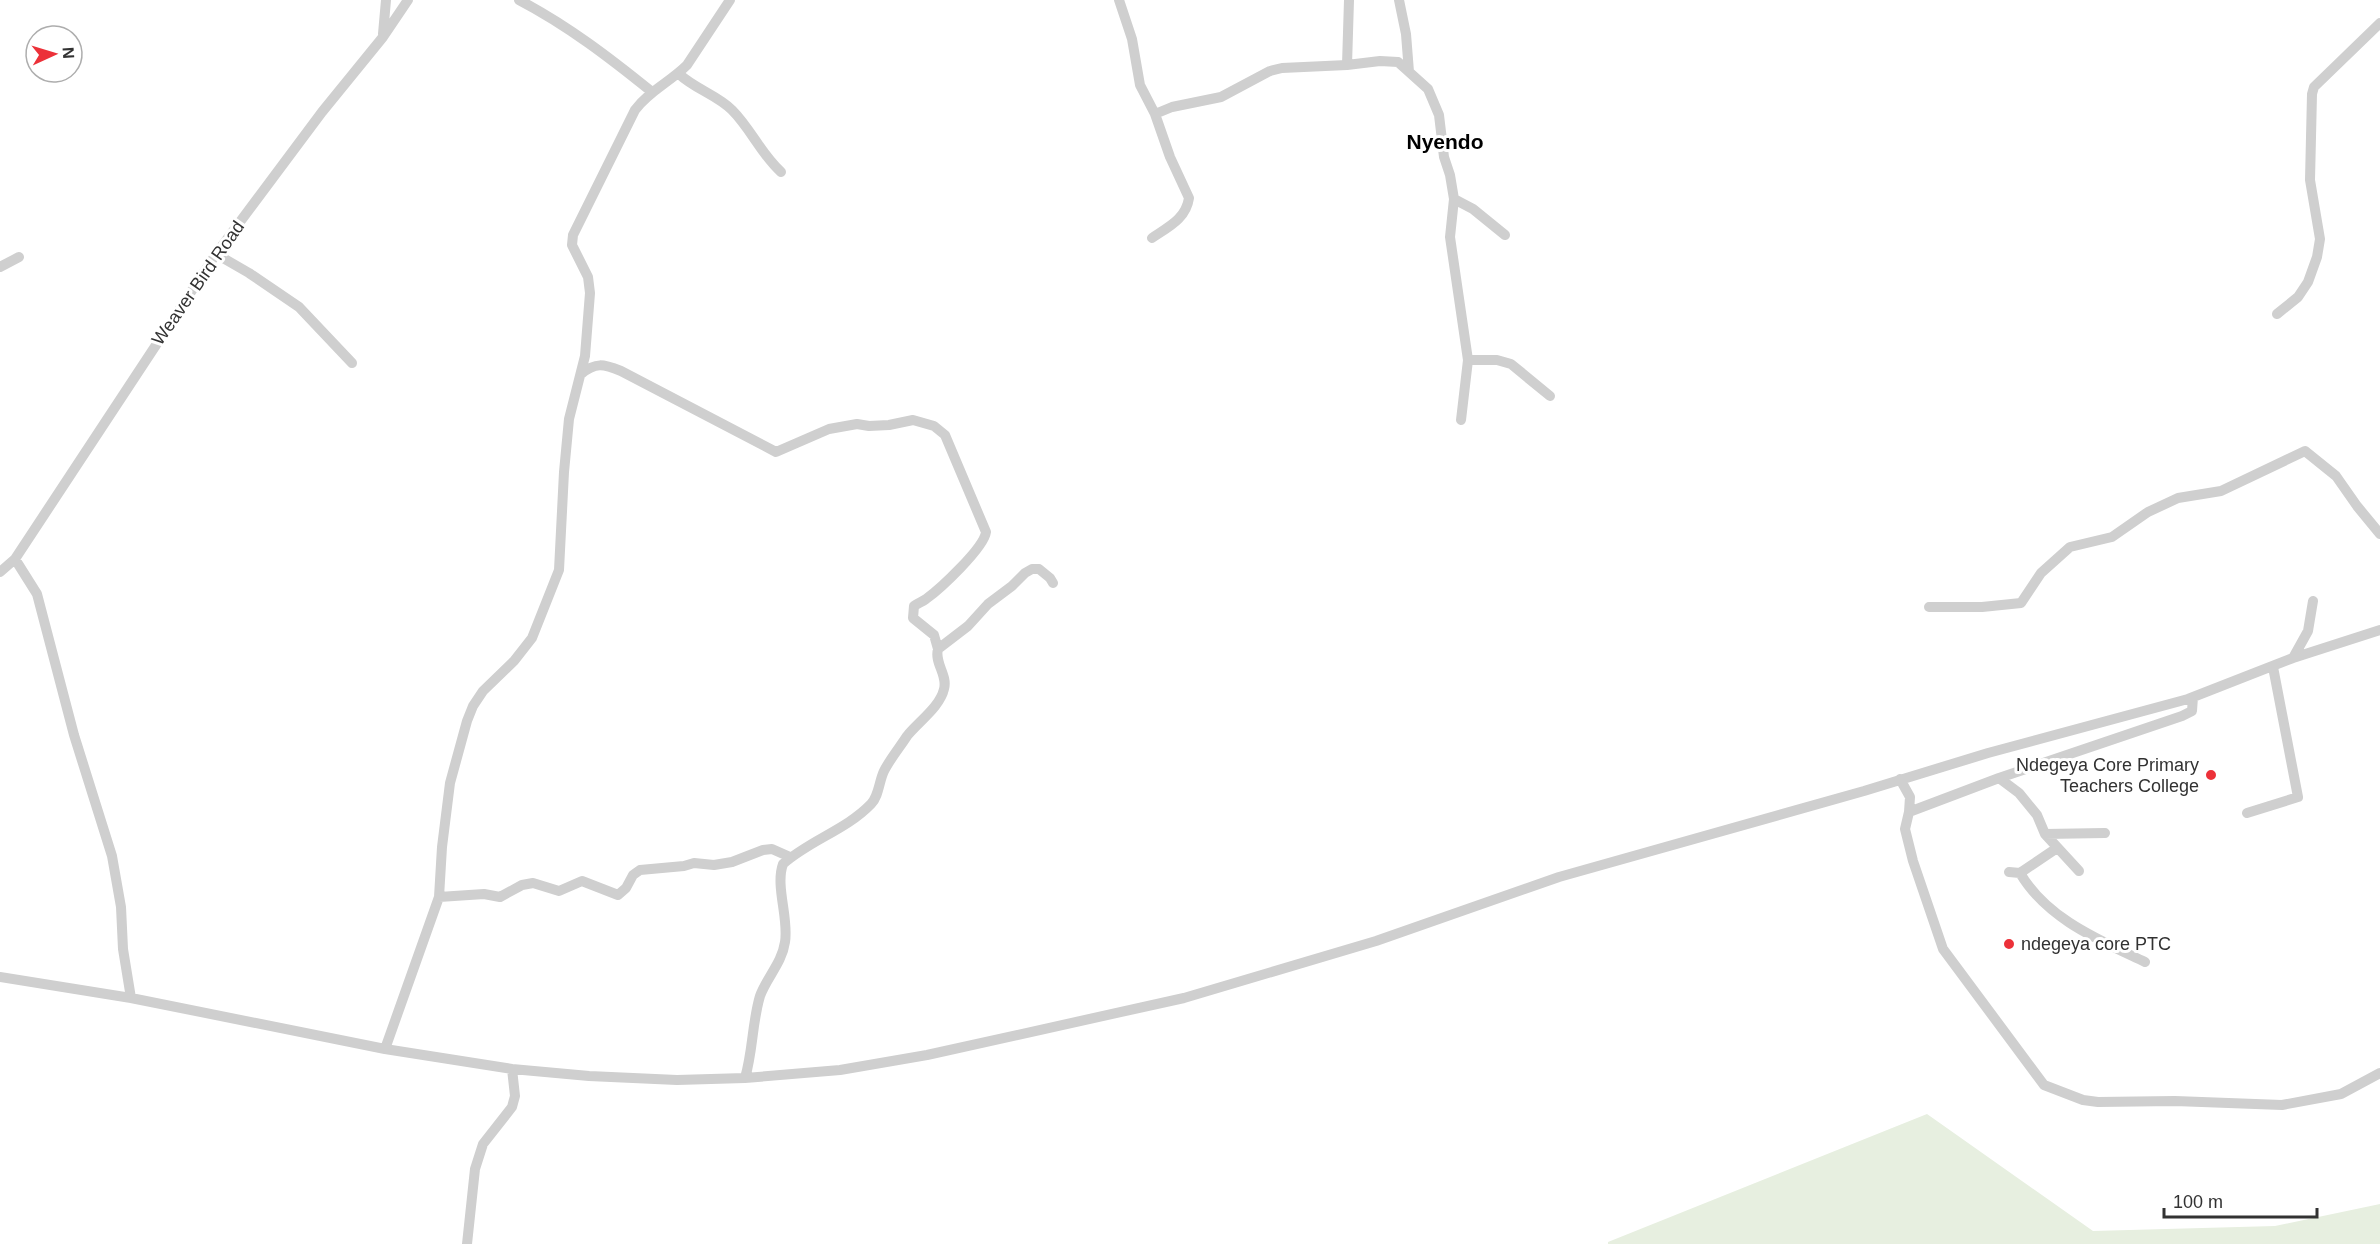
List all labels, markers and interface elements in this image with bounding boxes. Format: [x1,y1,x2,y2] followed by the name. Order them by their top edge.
[24,24,84,84] north arrow
[60,47,77,59] text: N
[1406,130,1484,153] district label: Nyendo
[148,217,248,349] street label: Weaver Bird Road
[2016,755,2199,796] place label: Ndegeya Core Primary Teachers College
[2204,768,2218,782] marker: Ndegeya Core Primary Teachers College
[2021,934,2171,954] place label: ndegeya core PTC
[2002,937,2016,951] marker: ndegeya core PTC
[2164,1181,2317,1219] scale bar
[2173,1192,2223,1212] text: 100 m

